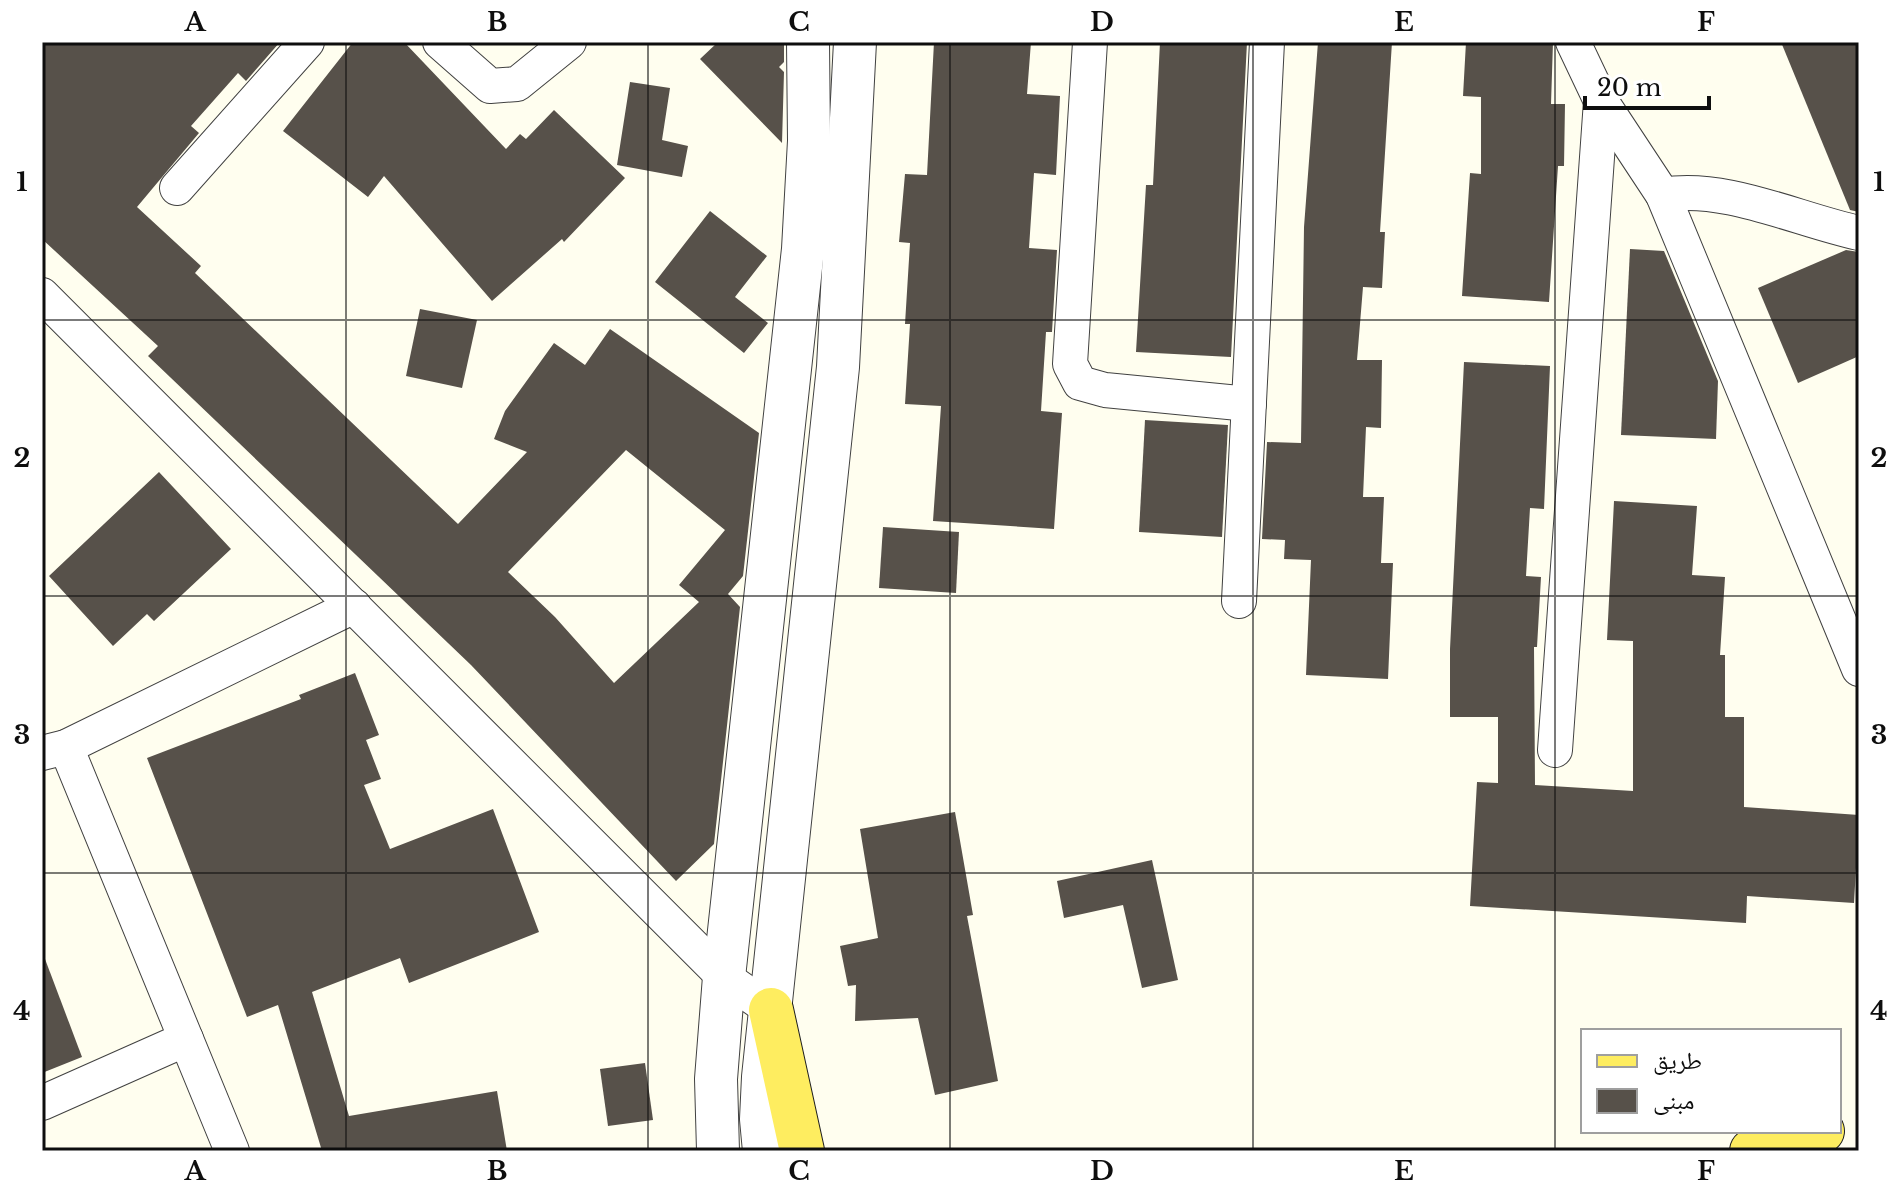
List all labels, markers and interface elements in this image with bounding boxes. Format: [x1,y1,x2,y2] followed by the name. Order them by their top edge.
[183,6,206,38] text: A
[487,6,507,38] text: B
[788,6,810,38] text: C
[1090,6,1114,38] text: D
[1394,6,1414,38] text: E
[1697,6,1715,38] text: F
[1585,60,1709,110] scale bar
[1597,73,1662,102] text: 20 m
[16,166,28,198] text: 1
[1873,166,1885,198] text: 1
[14,442,30,474] text: 2
[1871,442,1887,474] text: 2
[14,719,30,751] text: 3
[1871,719,1887,751] text: 3
[13,995,31,1027] text: 4
[1870,995,1888,1027] text: 4
[1581,1029,1841,1133] legend
[1653,1046,1702,1075] text: طريق
[1653,1086,1694,1115] text: مبنى
[183,1155,206,1187] text: A
[487,1155,507,1187] text: B
[788,1155,810,1187] text: C
[1090,1155,1114,1187] text: D
[1394,1155,1414,1187] text: E
[1697,1155,1715,1187] text: F

